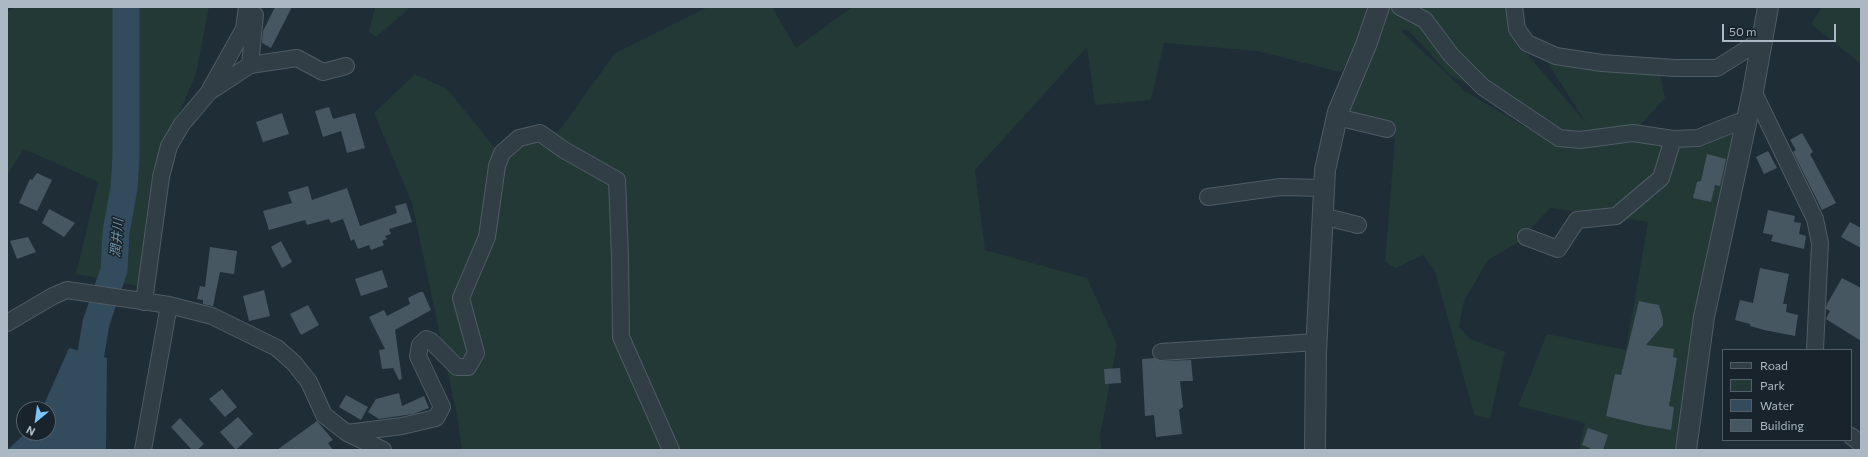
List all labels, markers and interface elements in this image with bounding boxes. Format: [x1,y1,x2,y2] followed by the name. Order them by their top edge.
[1724,16,1838,42] scale bar
[1729,24,1757,38] text: 50 m
[108,218,126,258] water label: 潤井川
[1722,349,1852,441] legend
[1760,358,1788,372] text: Road
[1760,378,1785,392] text: Park
[1760,398,1794,412] text: Water
[16,401,56,441] north arrow
[1760,418,1804,432] text: Building
[24,423,37,439] text: N

